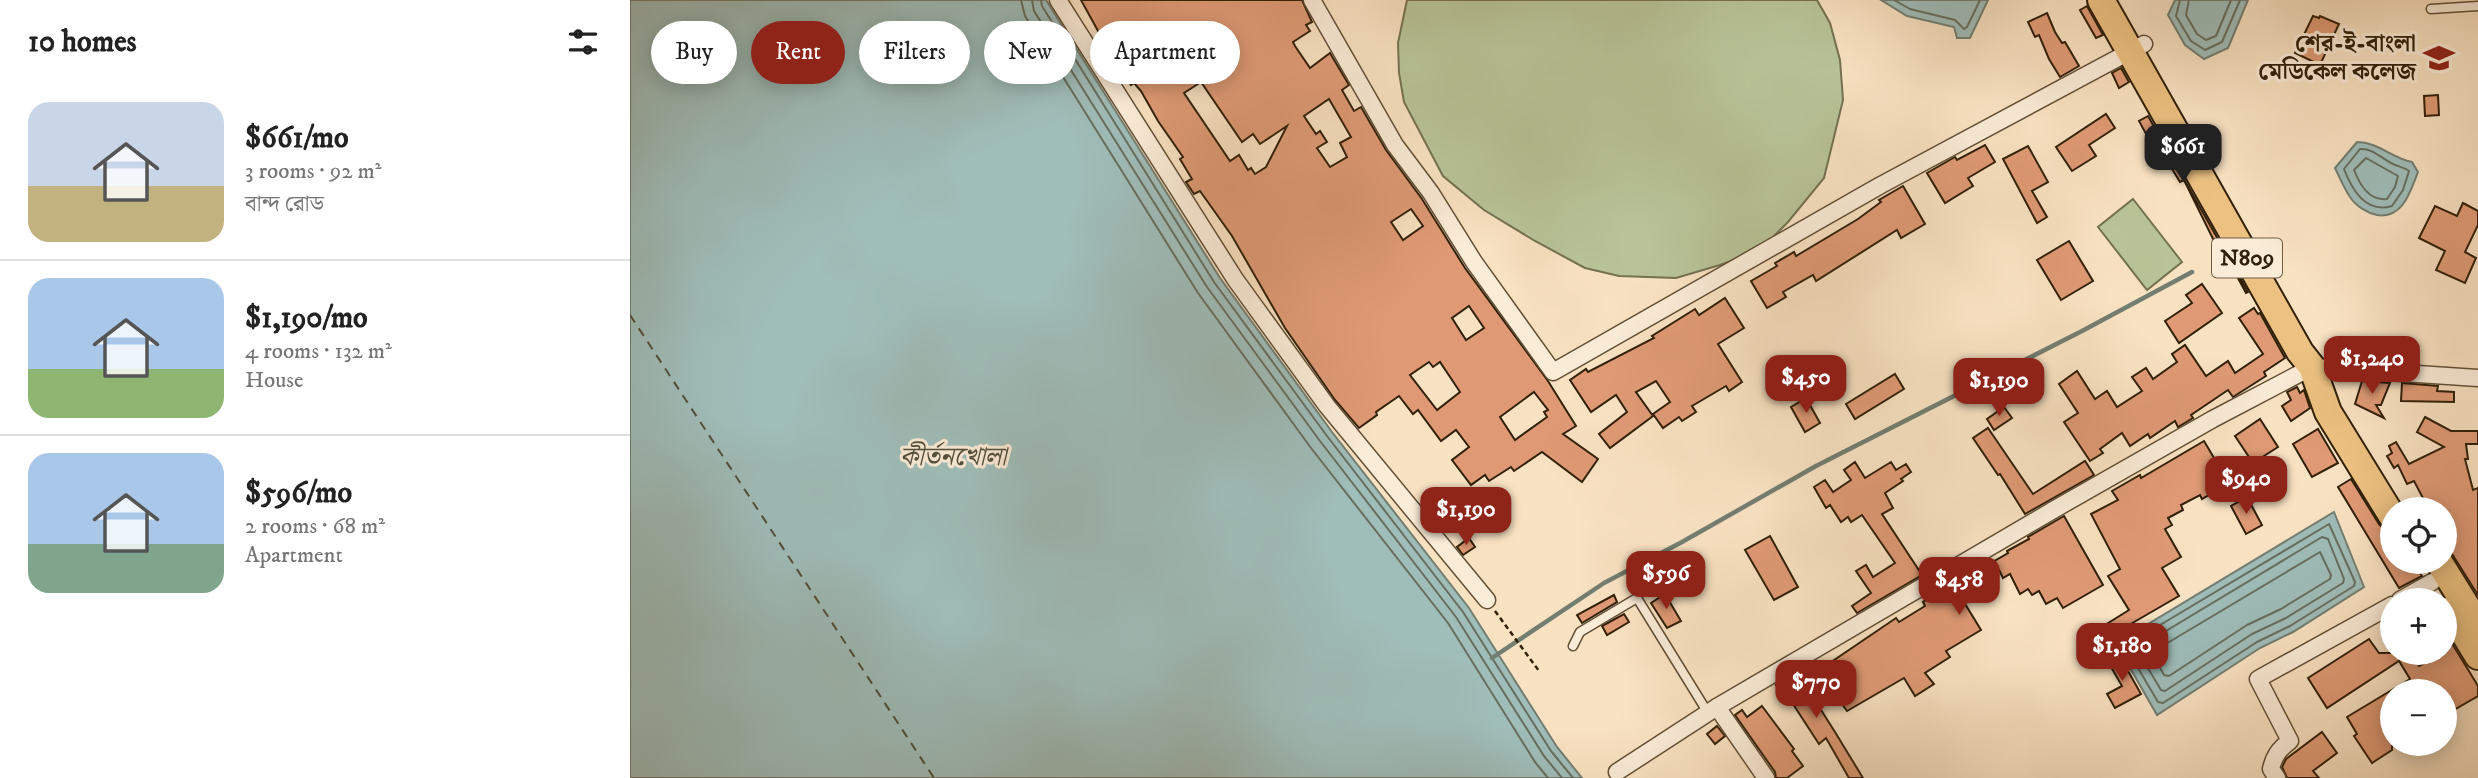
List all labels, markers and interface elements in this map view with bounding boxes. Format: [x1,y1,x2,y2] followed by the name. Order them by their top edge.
[651,21,737,84] chip: Buy
[751,21,845,84] chip: Rent
[859,21,970,84] chip: Filters
[984,21,1076,84] chip: New
[1090,21,1240,84] chip: Apartment
[564,23,602,61] icon: filters
[28,24,137,61] text: 10 homes
[2258,28,2417,87] place label: শের-ই-বাংলা মেডিকেল কলেজ
[2422,41,2456,75] school or university icon: শের-ই-বাংলা মেডিকেল কলেজ
[245,120,349,157] text: $661/mo
[2142,124,2224,184] pin: $661
[84,130,168,214] icon: home
[2161,132,2205,161] text: $661
[245,157,382,186] text: 3 rooms · 92 m²
[245,190,324,219] text: বান্দ রোড
[2212,238,2282,278] road number: N809
[245,300,368,337] text: $1,190/mo
[84,306,168,390] icon: home
[2315,336,2429,396] pin: $1,240
[245,337,392,366] text: 4 rooms · 132 m²
[2340,344,2404,373] text: $1,240
[1765,356,1847,415] pin: $450
[1942,358,2056,418] pin: $1,190
[1781,363,1831,392] text: $450
[245,366,303,395] text: House
[1969,366,2029,395] text: $1,190
[900,441,1009,474] water label: কীর্তনখোলা
[2205,456,2287,516] pin: $940
[2221,464,2271,493] text: $940
[245,475,352,512] text: $596/mo
[84,481,168,565] icon: home
[1409,488,1523,547] pin: $1,190
[1436,495,1496,524] text: $1,190
[2380,497,2457,756] map controls
[2380,497,2457,574] button: locate
[245,512,385,541] text: 2 rooms · 68 m²
[245,541,343,570] text: Apartment
[1625,552,1707,611] pin: $596
[1918,558,2000,617] pin: $458
[1642,559,1690,588] text: $596
[1935,565,1983,594] text: $458
[2380,588,2457,665] button: +
[2065,624,2179,683] pin: $1,180
[2092,631,2152,660] text: $1,180
[1775,660,1857,720] pin: $770
[1791,668,1841,697] text: $770
[2380,679,2457,756] button: −

